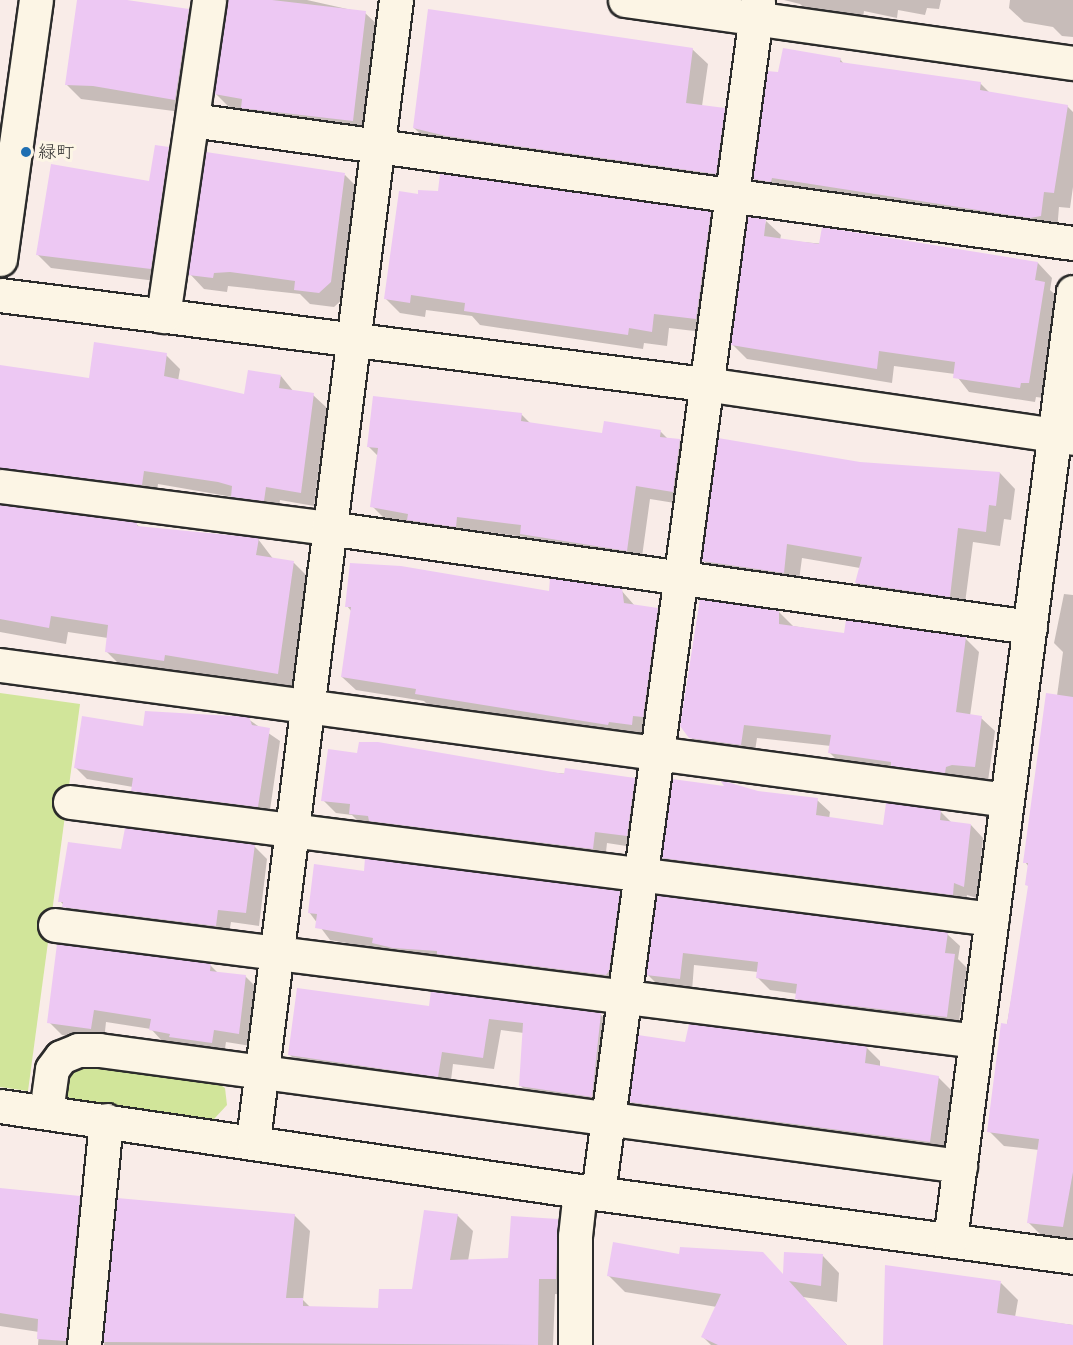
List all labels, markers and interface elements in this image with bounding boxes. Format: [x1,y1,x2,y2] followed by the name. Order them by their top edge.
[38,141,74,163] place label: 緑町
[19,145,33,159] marker: 緑町

